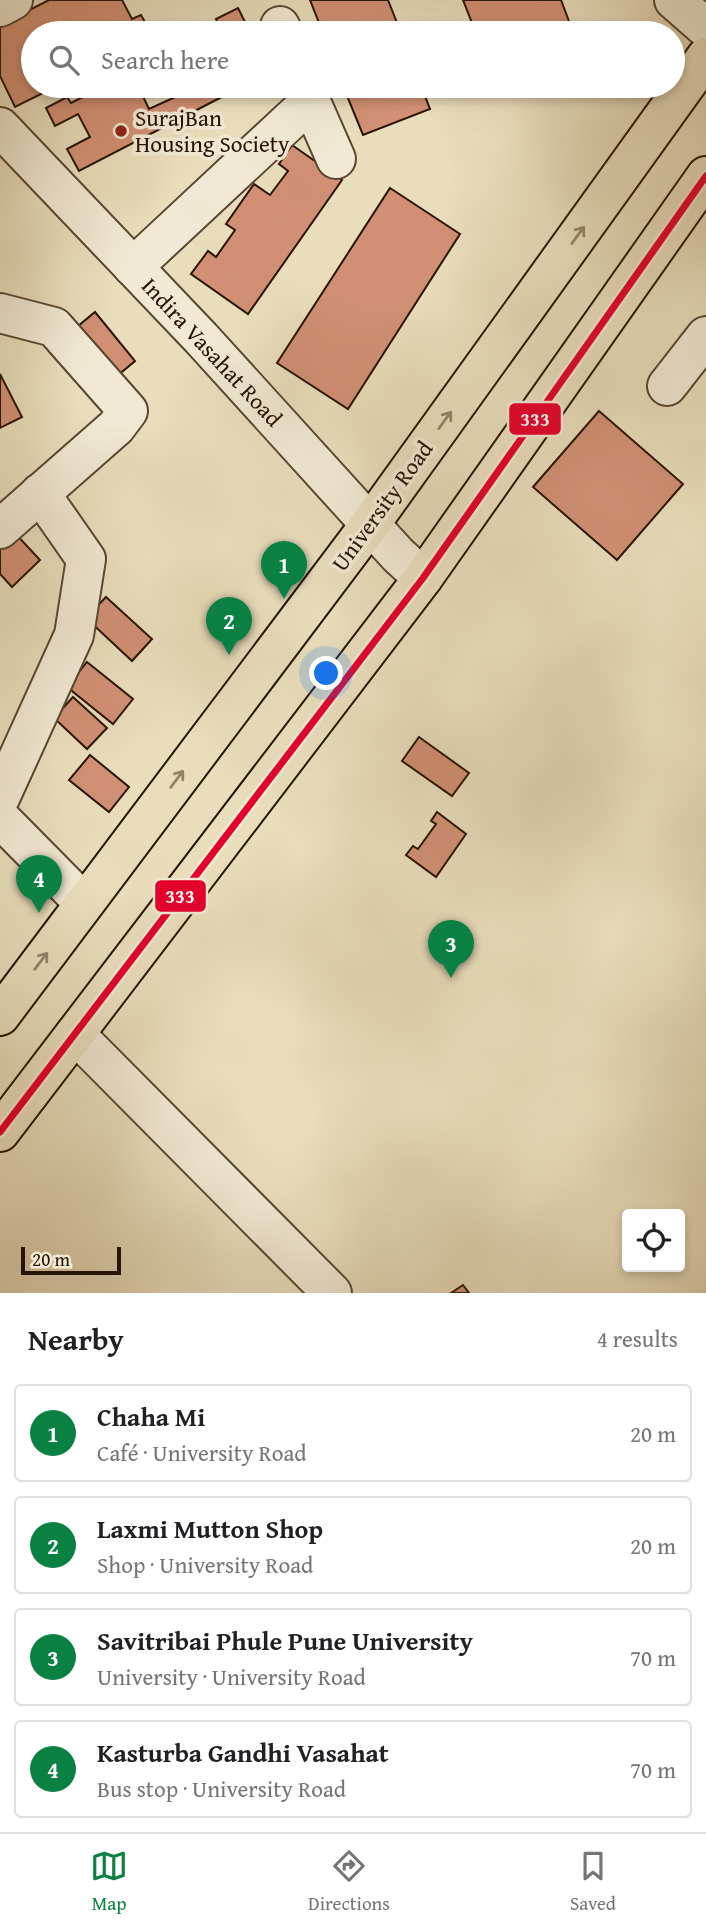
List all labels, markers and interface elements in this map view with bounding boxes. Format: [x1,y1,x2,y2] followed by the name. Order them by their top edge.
[21,21,685,98] search box
[101,40,229,79] text: Search here
[45,41,83,79] icon: search
[135,101,290,160] place label: SurajBan Housing Society
[113,123,129,139] marker: SurajBan Housing Society
[571,226,585,245] one-way arrow
[134,270,291,434] street label: Indira Vasahat Road
[508,402,562,436] line badge: 333
[520,405,550,433] text: 333
[438,411,452,430] one-way arrow
[323,433,441,578] street label: University Road
[261,541,307,599] pin: 1
[206,597,252,655] pin: 2
[309,656,343,690] your location
[170,771,185,789] one-way arrow
[16,855,62,913] pin: 4
[154,879,207,913] line badge: 333
[165,882,195,910] text: 333
[428,920,474,978] pin: 3
[33,952,48,971] one-way arrow
[622,1209,685,1272] map controls
[622,1209,685,1272] button: locate
[21,1244,121,1276] scale bar
[32,1245,70,1273] text: 20 m
[28,1317,124,1361] text: Nearby
[597,1322,678,1355] text: 4 results
[97,1397,205,1436] text: Chaha Mi
[47,1417,59,1450] text: 1
[630,1417,676,1450] text: 20 m
[97,1436,307,1469] text: Café · University Road
[97,1509,323,1548] text: Laxmi Mutton Shop
[47,1529,59,1562] text: 2
[630,1529,676,1562] text: 20 m
[97,1548,313,1581] text: Shop · University Road
[97,1621,473,1660] text: Savitribai Phule Pune University
[47,1641,59,1674] text: 3
[630,1641,676,1674] text: 70 m
[97,1660,366,1693] text: University · University Road
[97,1733,389,1772] text: Kasturba Gandhi Vasahat
[47,1753,59,1786] text: 4
[630,1753,676,1786] text: 70 m
[97,1772,346,1805] text: Bus stop · University Road
[90,1847,128,1917] tab: Map
[308,1847,390,1917] tab: Directions
[570,1847,616,1917] tab: Saved

